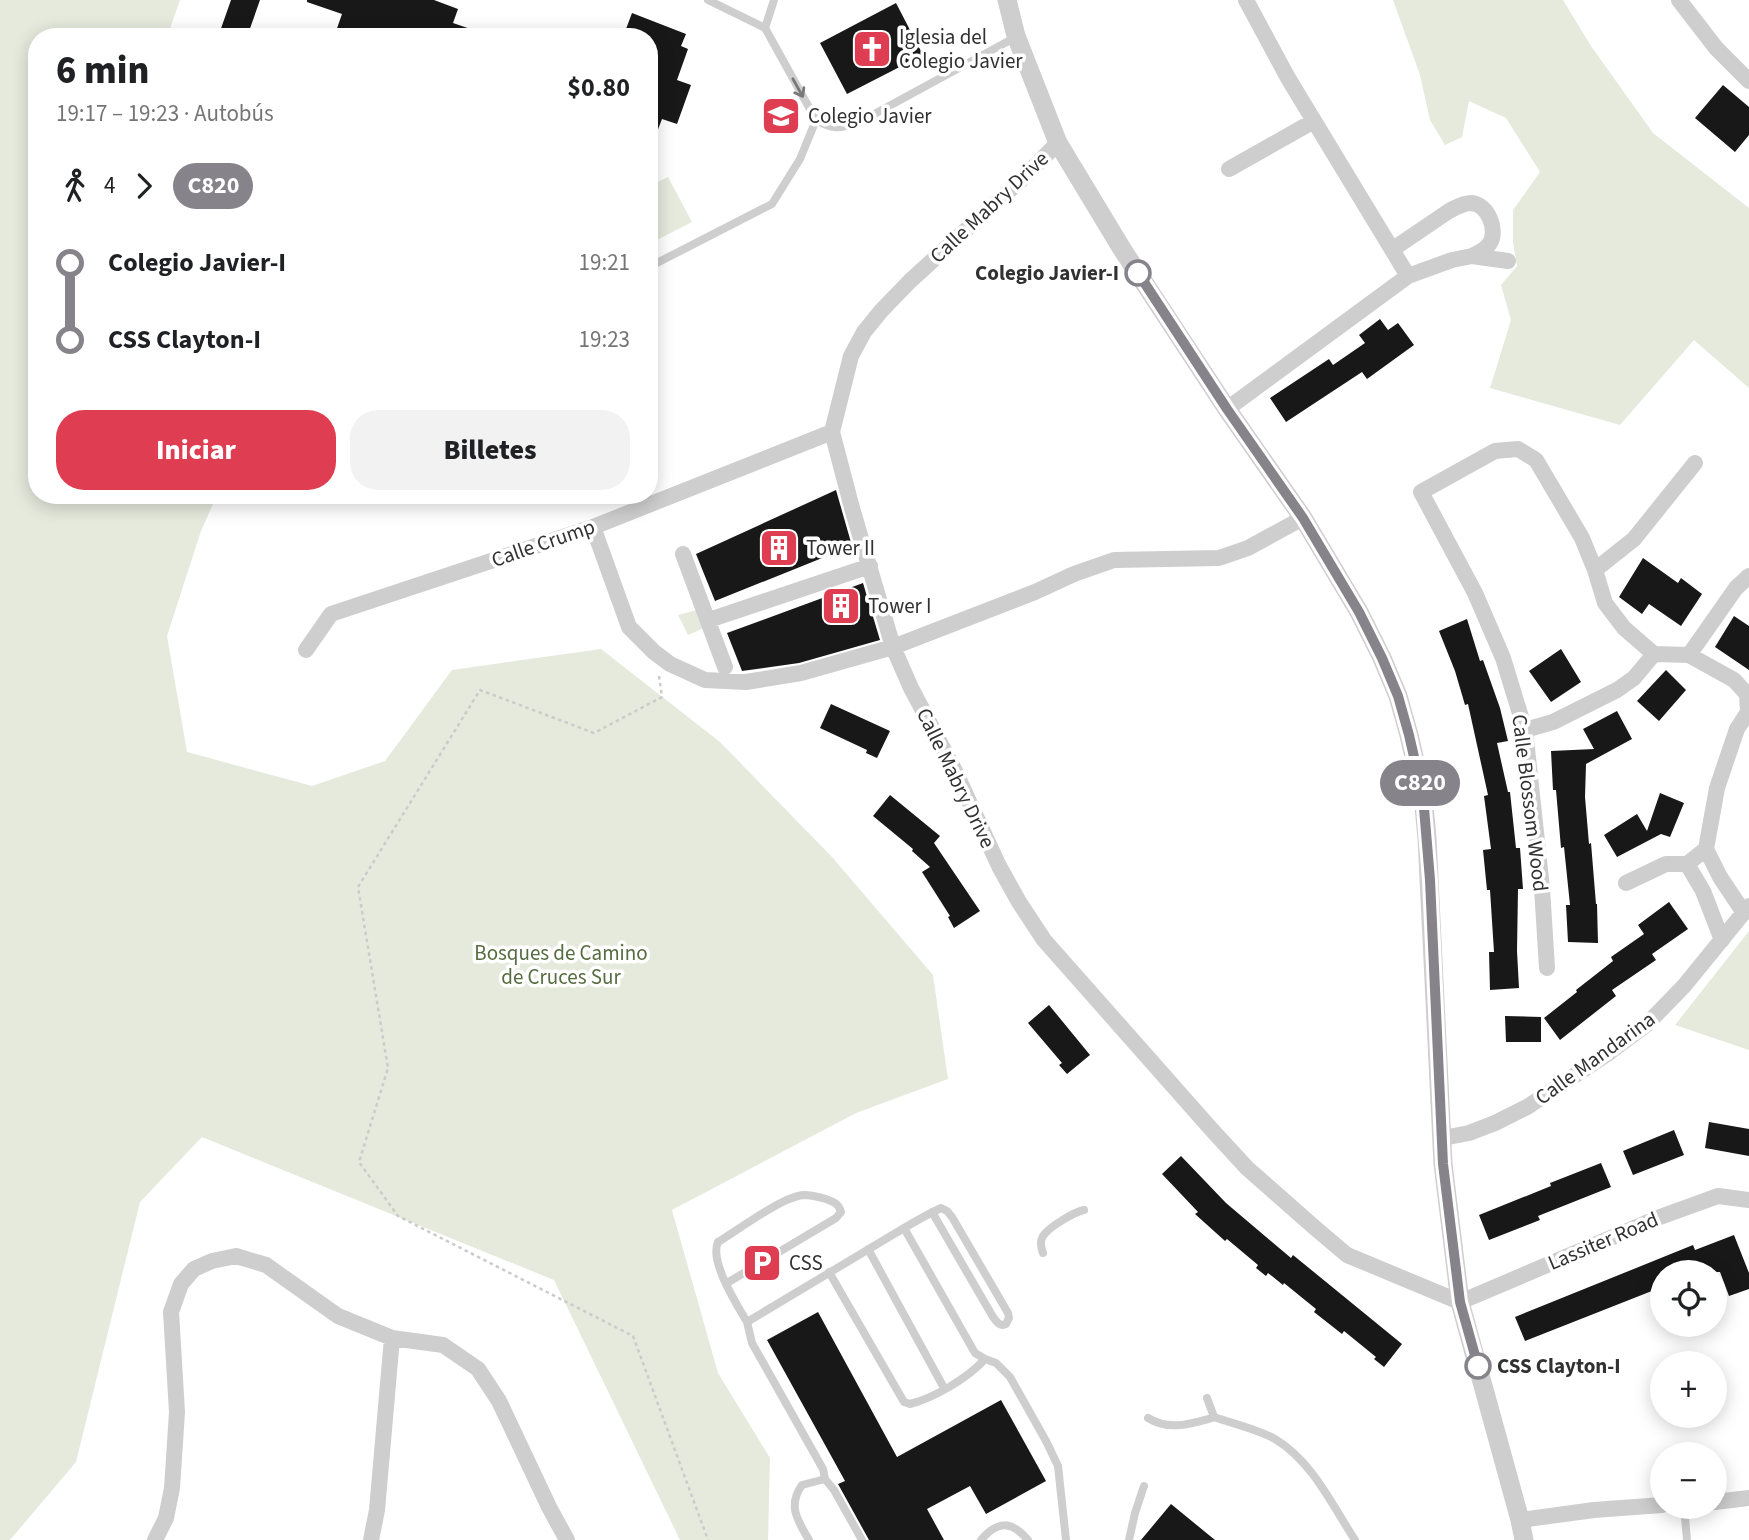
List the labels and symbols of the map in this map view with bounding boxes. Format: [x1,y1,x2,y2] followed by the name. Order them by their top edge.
[899,22,1023,76] place label: Iglesia del Colegio Javier
[851,28,893,70] church icon: Iglesia del Colegio Javier
[792,77,805,98] one-way arrow
[760,95,802,137] school or university icon: Colegio Javier
[808,101,932,131] place label: Colegio Javier
[923,144,1055,270] street label: Calle Mabry Drive
[975,258,1119,288] place label: Colegio Javier-I
[1125,260,1151,286] marker: Colegio Javier-I
[487,511,599,575] street label: Calle Crump
[758,527,800,569] building icon: Tower II
[806,533,875,563] place label: Tower II
[820,585,862,627] building icon: Tower I
[868,591,932,621] place label: Tower I
[909,703,1003,853] street label: Calle Mabry Drive
[1504,713,1556,893] street label: Calle Blossom Wood
[1371,760,1469,806] line badge: C820
[474,938,648,992] park label: Bosques de Camino de Cruces Sur
[1529,1004,1661,1112] street label: Calle Mandarina
[1543,1204,1663,1278] street label: Lassiter Road
[741,1242,783,1284] parking icon: CSS
[789,1248,823,1278] place label: CSS
[1497,1351,1621,1381] place label: CSS Clayton-I
[1465,1353,1491,1379] marker: CSS Clayton-I

